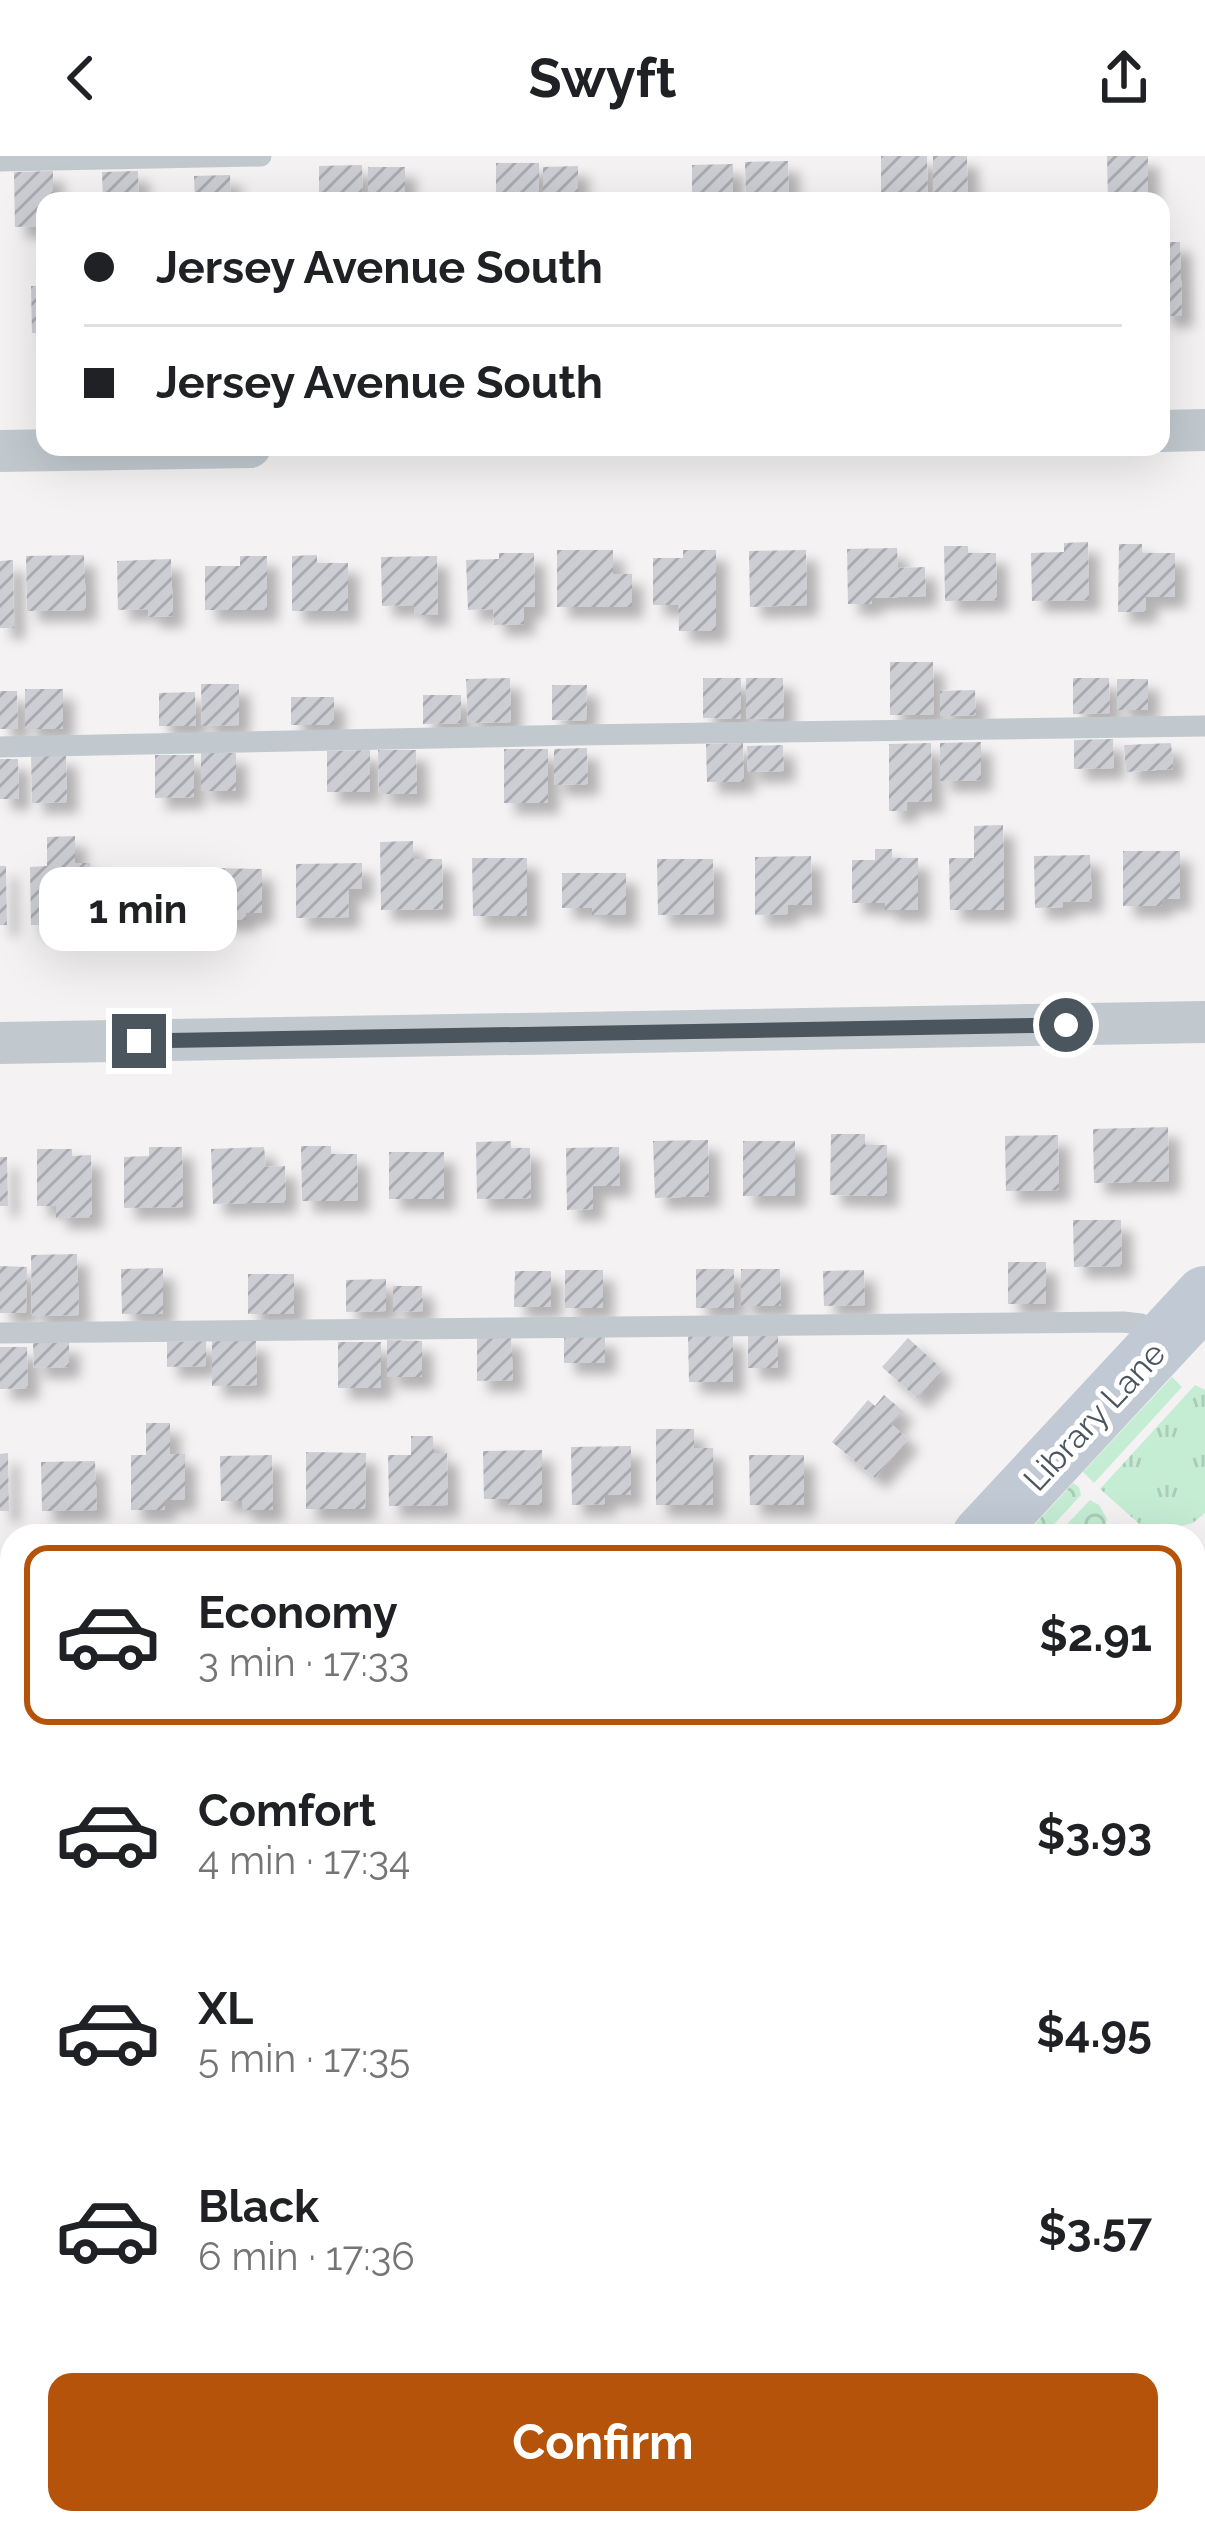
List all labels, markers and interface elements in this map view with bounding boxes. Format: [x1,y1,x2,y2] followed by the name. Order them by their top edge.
[48,45,114,111] icon: back
[1091,45,1157,111] icon: share
[529,46,676,110] text: Swyft
[156,241,603,294] text: Jersey Avenue South
[156,356,603,409] text: Jersey Avenue South
[40,867,238,951] callout: 1 min
[89,886,187,932] text: 1 min
[1039,998,1093,1052] route start
[112,1014,166,1068] route end
[1016,1334,1173,1499] street label: Library Lane
[54,1581,162,1689] icon: car
[198,1586,398,1639] text: Economy
[1039,1609,1152,1662] text: $2.91
[198,1639,409,1685] text: 3 min · 17:33
[54,1779,162,1887] icon: car
[198,1784,376,1837] text: Comfort
[1037,1807,1152,1860] text: $3.93
[198,1837,410,1883] text: 4 min · 17:34
[54,1977,162,2085] icon: car
[198,1982,253,2035] text: XL
[1036,2005,1152,2058] text: $4.95
[198,2035,410,2081] text: 5 min · 17:35
[54,2175,162,2283] icon: car
[198,2180,319,2233] text: Black
[1038,2203,1152,2256] text: $3.57
[198,2233,415,2279] text: 6 min · 17:36
[48,2373,1158,2511] button: Confirm

